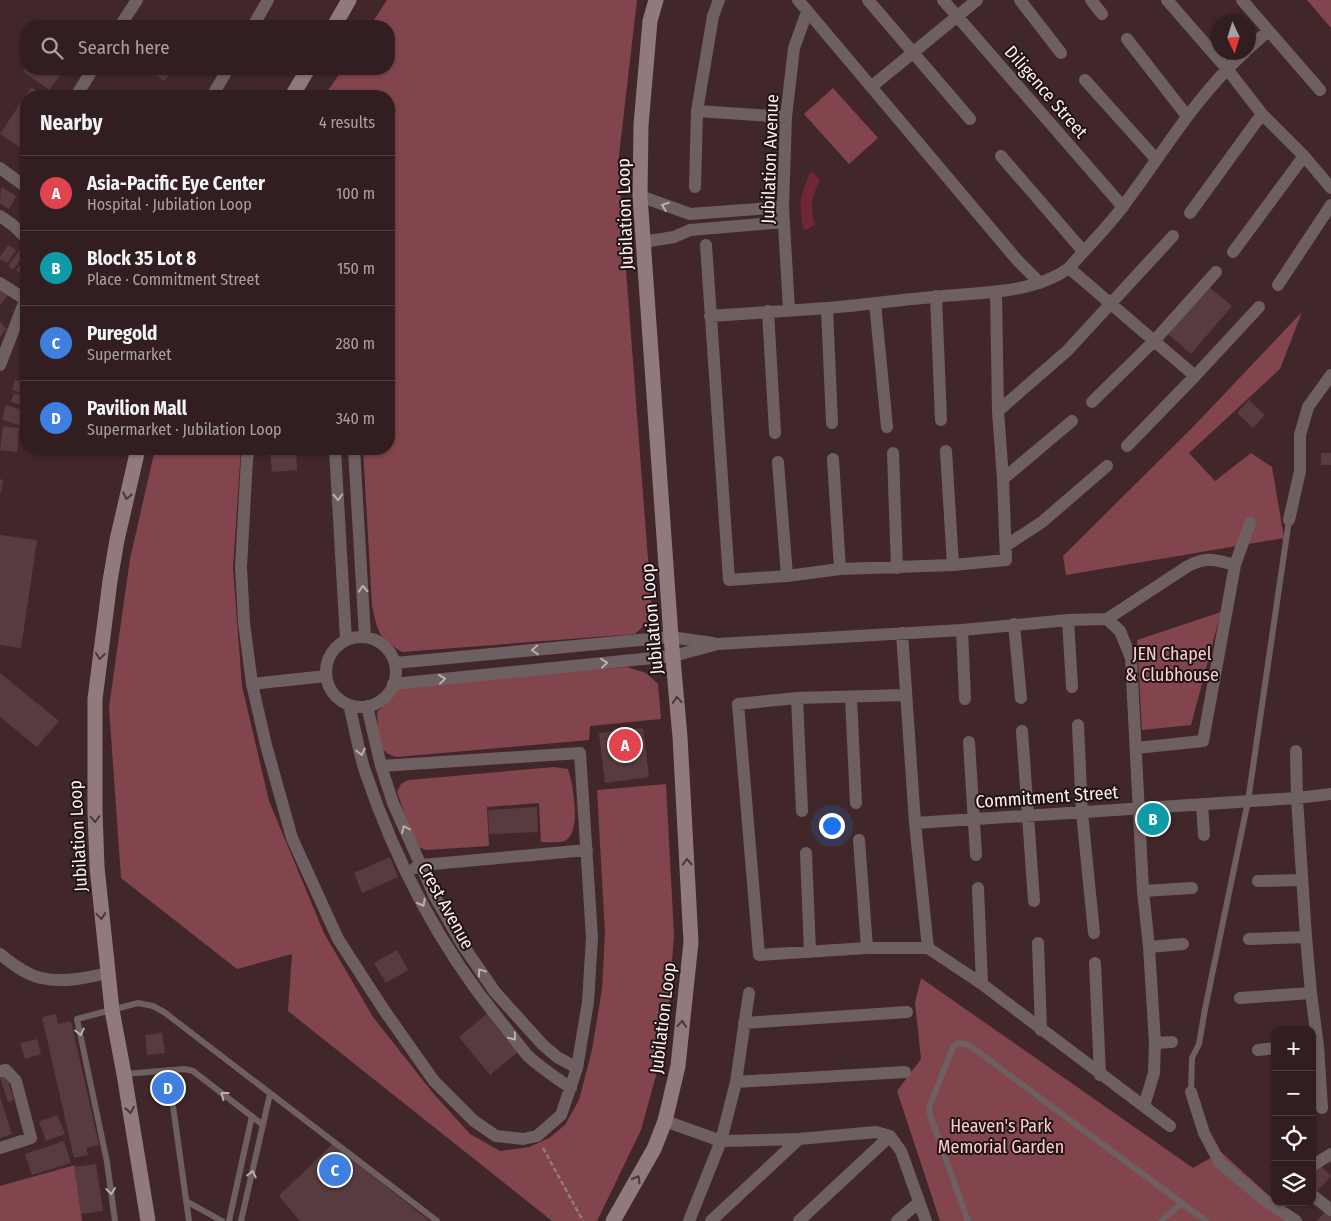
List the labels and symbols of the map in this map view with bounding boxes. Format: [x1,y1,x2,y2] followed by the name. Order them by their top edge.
[1211,15,1256,60] north arrow
[1000,41,1092,143] street label: Diligence Street
[757,94,783,224] street label: Jubilation Avenue
[612,158,638,270] street label: Jubilation Loop
[661,202,670,212] one-way arrow
[122,492,133,501] one-way arrow
[333,494,344,502] one-way arrow
[636,562,668,676] street label: Jubilation Loop
[357,584,368,592] one-way arrow
[1125,643,1219,686] park label: JEN Chapel & Clubhouse
[531,644,539,655] one-way arrow
[95,653,106,661] one-way arrow
[600,658,608,669] one-way arrow
[438,674,446,685] one-way arrow
[672,696,683,704] one-way arrow
[609,726,641,764] pin: A
[355,748,366,757] one-way arrow
[64,780,92,892] street label: Jubilation Loop
[975,781,1119,813] street label: Commitment Street
[1137,800,1169,838] pin: B
[819,813,845,839] your location
[90,815,100,823] one-way arrow
[401,825,412,834] one-way arrow
[682,858,693,866] one-way arrow
[413,859,479,953] street label: Crest Avenue
[416,897,426,906] one-way arrow
[96,912,107,920] one-way arrow
[645,961,681,1075] street label: Jubilation Loop
[478,969,487,978] one-way arrow
[676,1020,687,1028] one-way arrow
[74,1028,85,1036] one-way arrow
[507,1031,516,1040] one-way arrow
[152,1069,184,1107] pin: D
[220,1092,230,1101] one-way arrow
[124,1106,134,1114] one-way arrow
[938,1115,1064,1158] park label: Heaven's Park Memorial Garden
[319,1151,351,1189] pin: C
[246,1169,257,1178] one-way arrow
[631,1175,641,1184] one-way arrow
[105,1188,116,1196] one-way arrow

